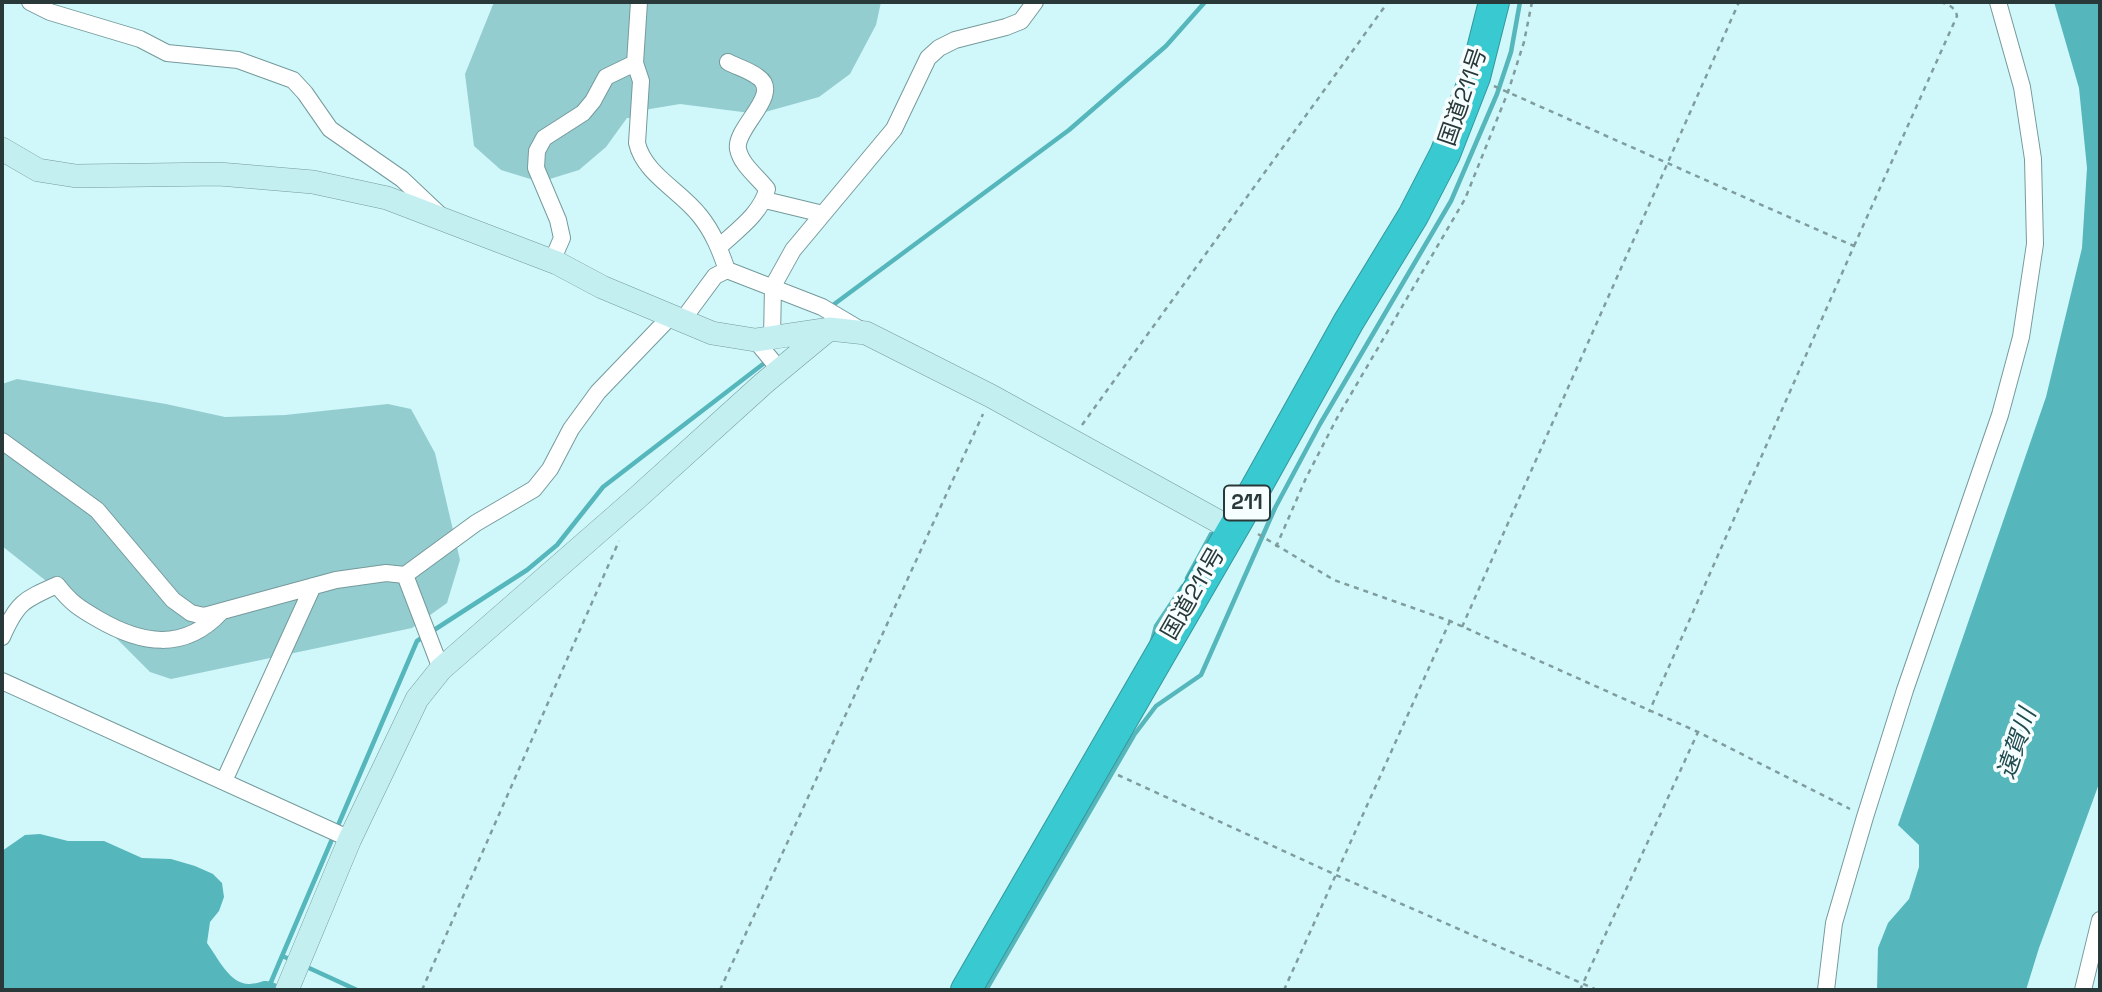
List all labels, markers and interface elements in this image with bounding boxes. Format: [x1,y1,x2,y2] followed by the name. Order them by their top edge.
[1434,44,1494,150] street label: 国道211号
[1224,486,1270,520] road number: 211
[1157,543,1231,645] street label: 国道211号
[1993,705,2043,783] water label: 遠賀川

